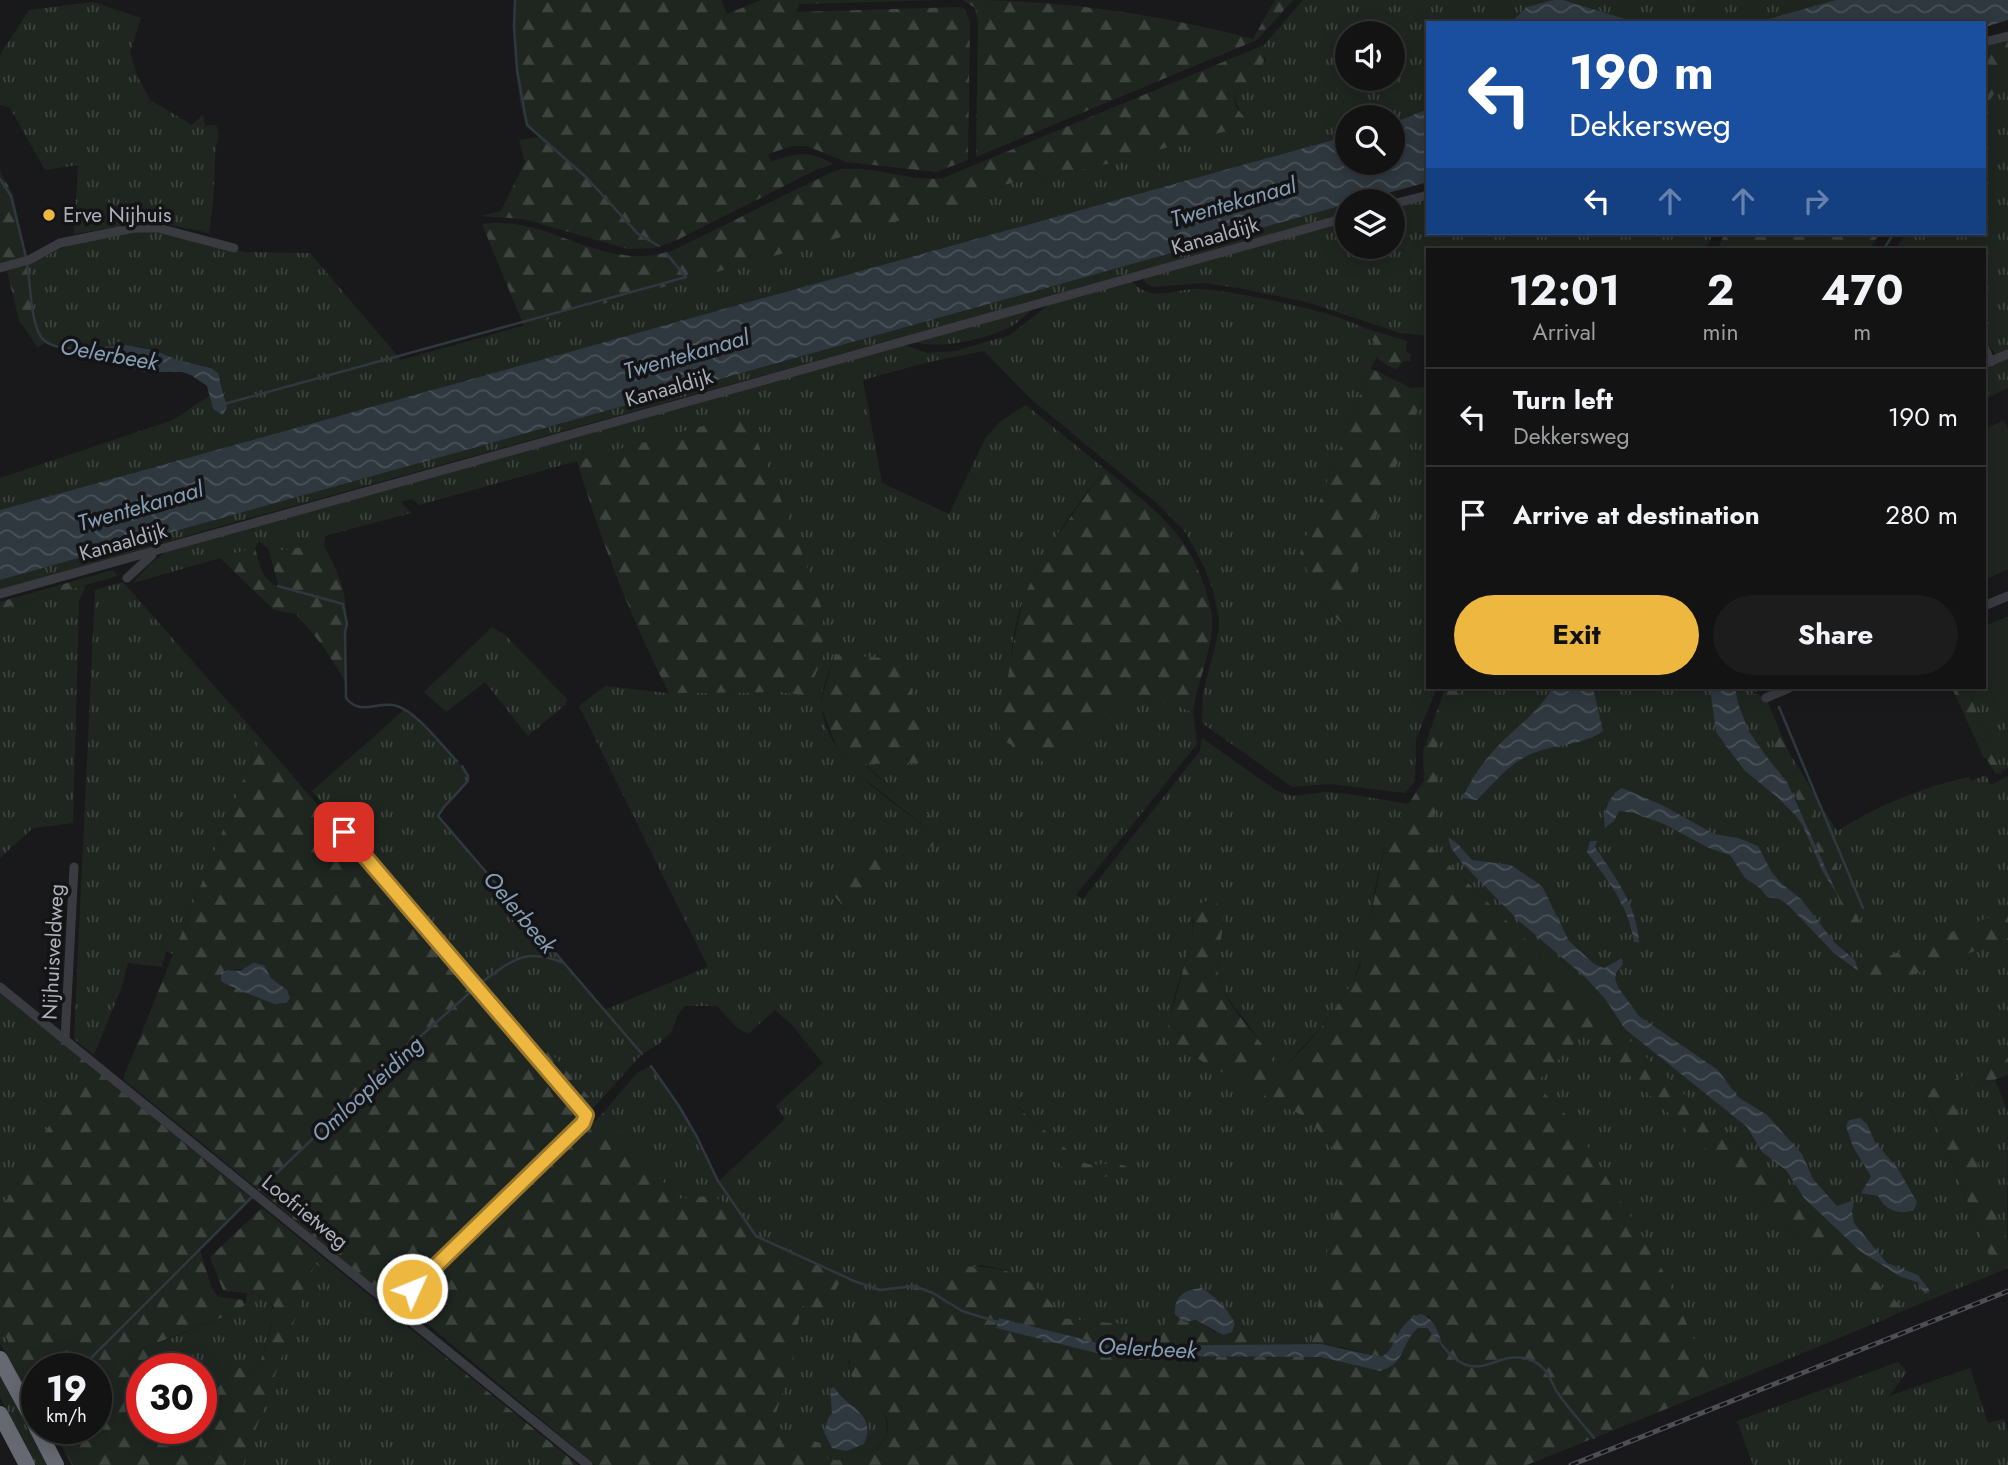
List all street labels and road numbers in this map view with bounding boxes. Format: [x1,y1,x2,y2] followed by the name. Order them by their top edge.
[1168,209,1263,263] street label: Kanaaldijk
[622,361,717,415] street label: Kanaaldijk
[76,515,171,569] street label: Kanaaldijk
[34,883,72,1021] street label: Nijhuisveldweg
[255,1168,355,1256] street label: Loofrietweg

